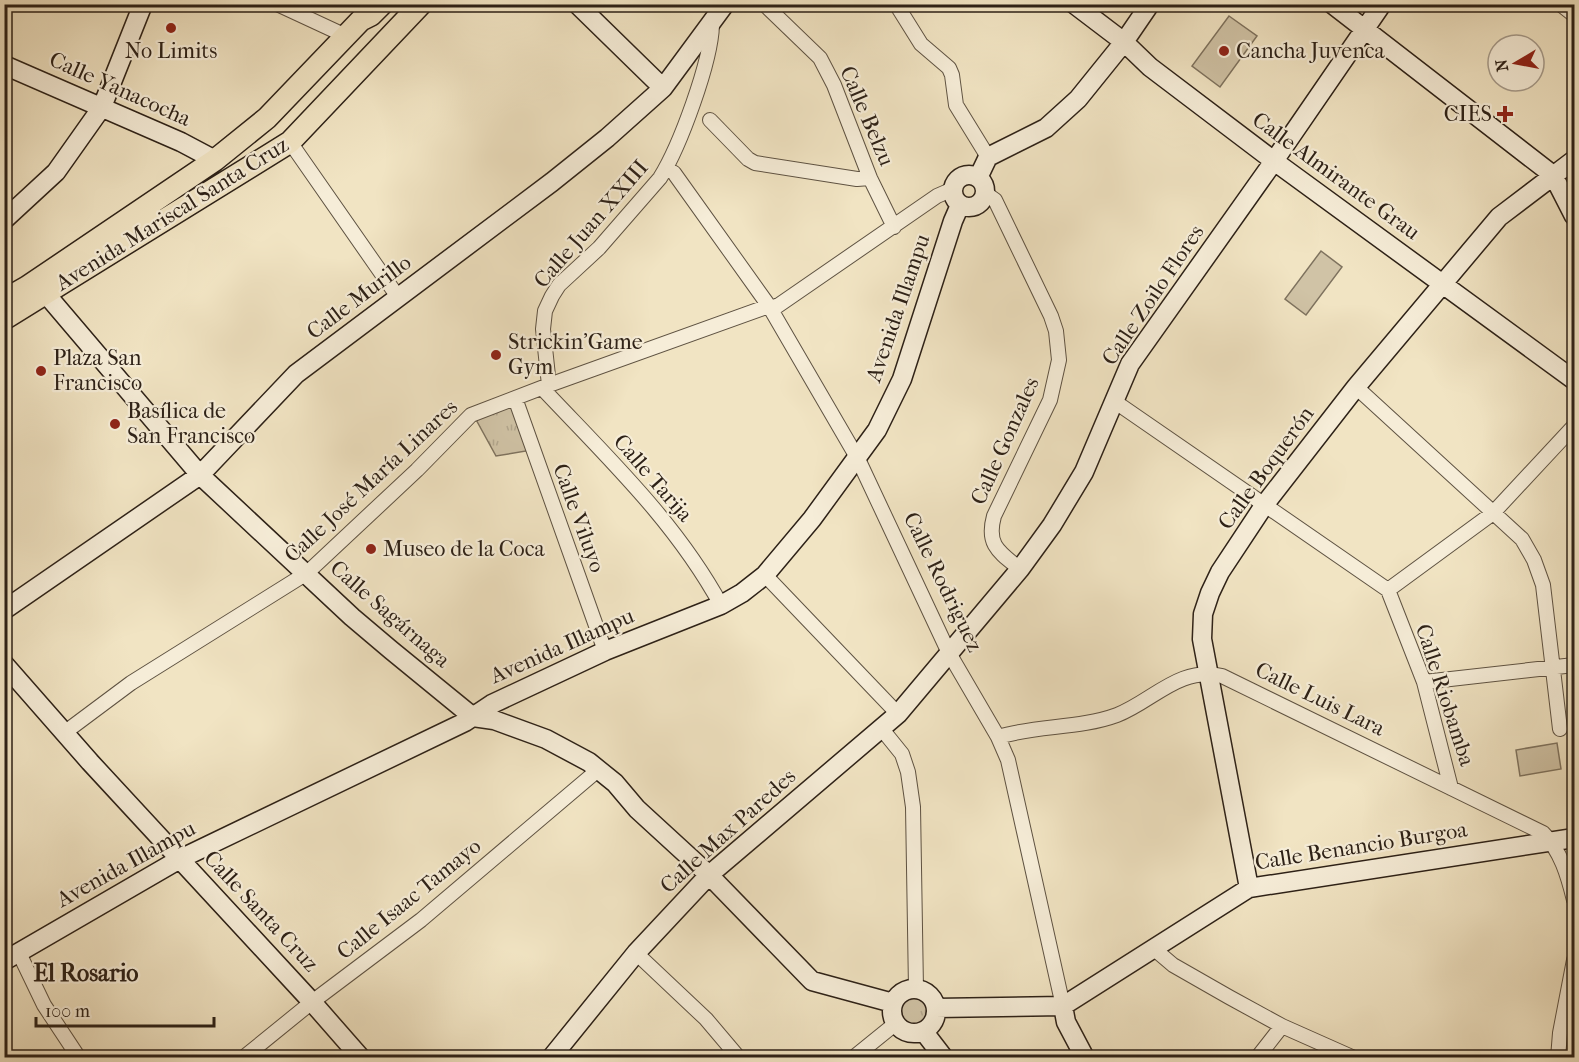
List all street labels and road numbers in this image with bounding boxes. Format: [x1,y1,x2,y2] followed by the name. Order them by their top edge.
[45,46,195,132] street label: Calle Yanacocha
[834,62,900,170] street label: Calle Belzu
[1247,106,1425,246] street label: Calle Almirante Grau
[50,131,293,297] street label: Avenida Mariscal Santa Cruz
[528,154,654,293] street label: Calle Juan XXIII
[1096,220,1210,370] street label: Calle Zoilo Flores
[860,230,936,386] street label: Avenida Illampu
[302,249,416,345] street label: Calle Murillo
[965,373,1045,509] street label: Calle Gonzales
[279,394,463,568] street label: Calle José María Linares
[1213,401,1319,535] street label: Calle Boquerón
[608,429,699,528] street label: Calle Tarija
[547,460,611,576] street label: Calle Viluyo
[898,508,988,656] street label: Calle Rodriguez
[325,555,456,674] street label: Calle Sagárnaga
[485,602,638,690] street label: Avenida Illampu
[1410,621,1480,770] street label: Calle Riobamba
[1251,656,1390,742] street label: Calle Luis Lara
[655,763,801,899] street label: Calle Max Paredes
[51,815,200,913] street label: Avenida Illampu
[1253,816,1470,876] street label: Calle Benancio Burgoa
[332,833,486,965] street label: Calle Isaac Tamayo
[198,845,324,977] street label: Calle Santa Cruz

